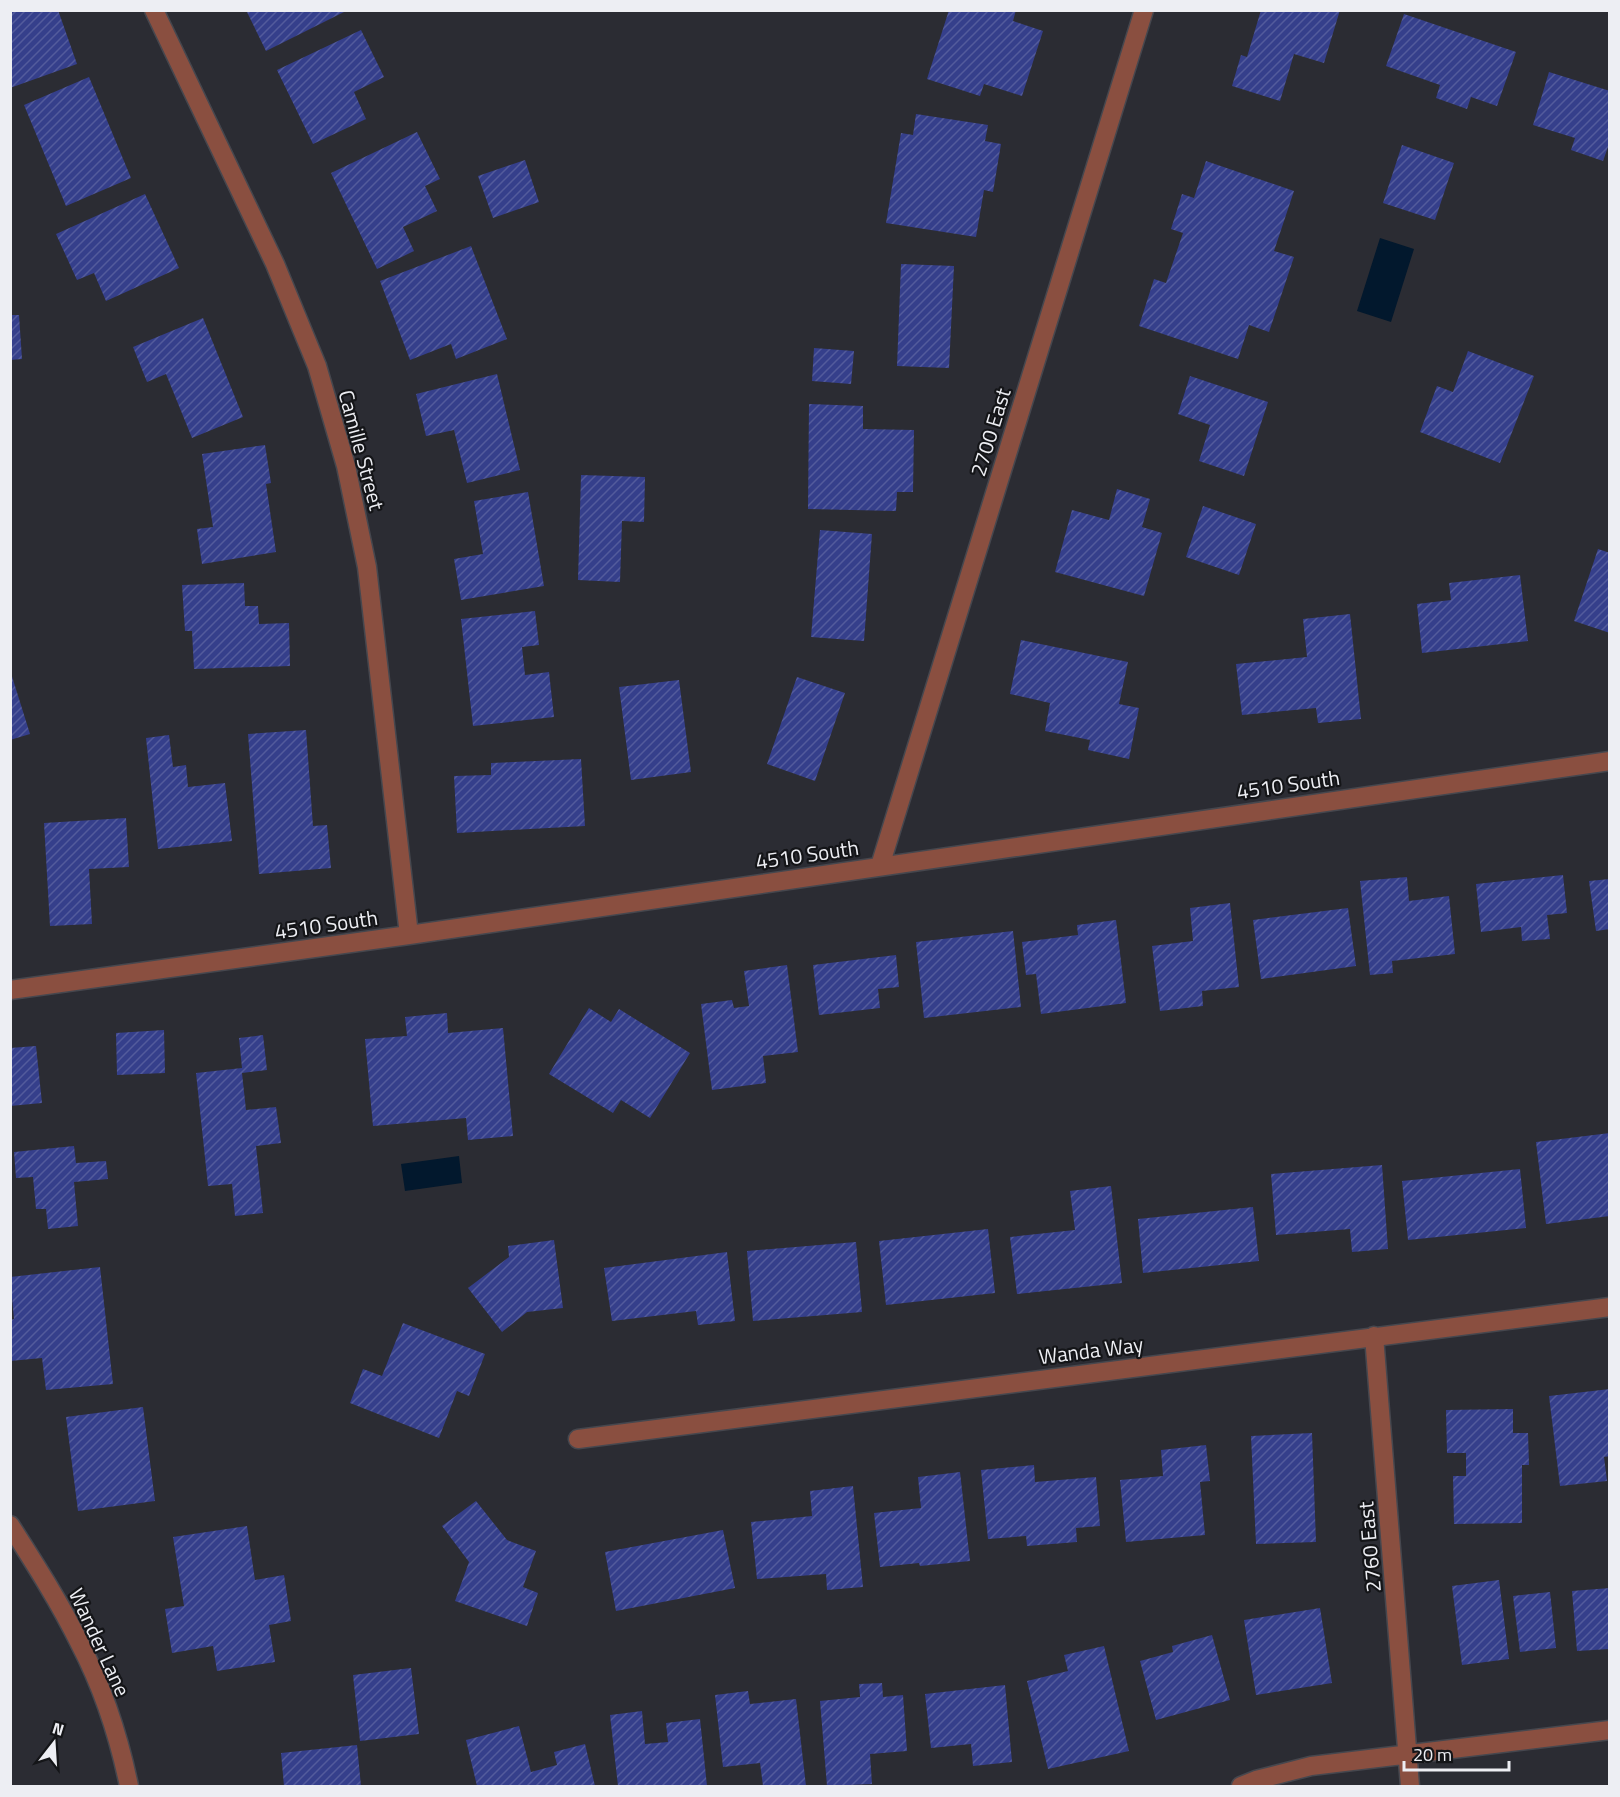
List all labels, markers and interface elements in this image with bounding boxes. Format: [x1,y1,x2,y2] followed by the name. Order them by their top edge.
[961,383,1019,480] street label: 2700 East
[331,386,394,514] street label: Camille Street
[1234,761,1342,807] street label: 4510 South
[753,831,861,877] street label: 4510 South
[272,901,380,947] street label: 4510 South
[1037,1328,1145,1372] street label: Wanda Way
[1349,1500,1389,1594] street label: 2760 East
[61,1583,139,1701] street label: Wander Lane
[24,1713,84,1773] north arrow
[50,1716,67,1742] text: N
[1404,1734,1509,1772] scale bar
[1413,1741,1452,1768] text: 20 m

